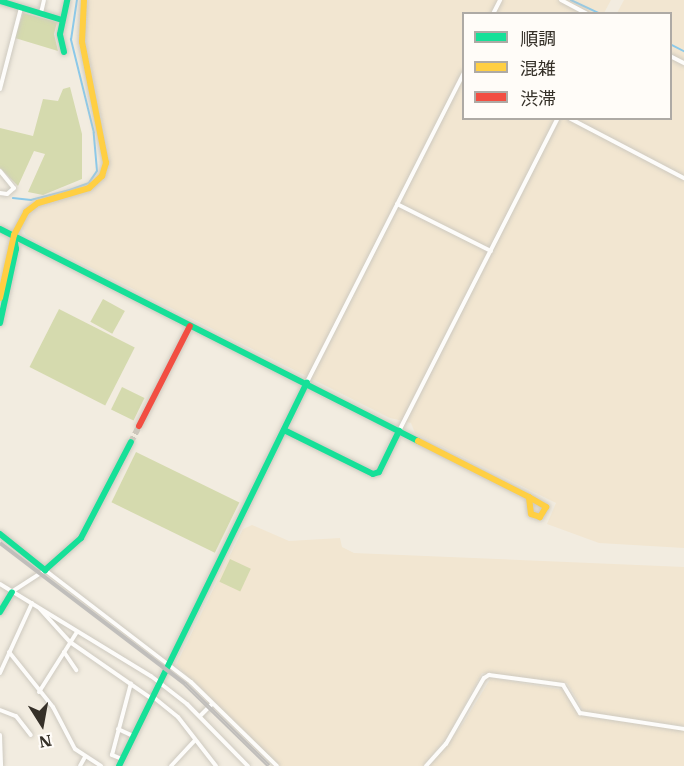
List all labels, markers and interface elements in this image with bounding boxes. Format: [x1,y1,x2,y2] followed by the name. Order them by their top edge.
[462,12,672,120] legend
[520,27,556,50] text: 順調
[520,57,556,80] text: 混雑
[520,87,556,110] text: 渋滞
[12,694,72,754] north arrow
[37,731,54,753] text: N

